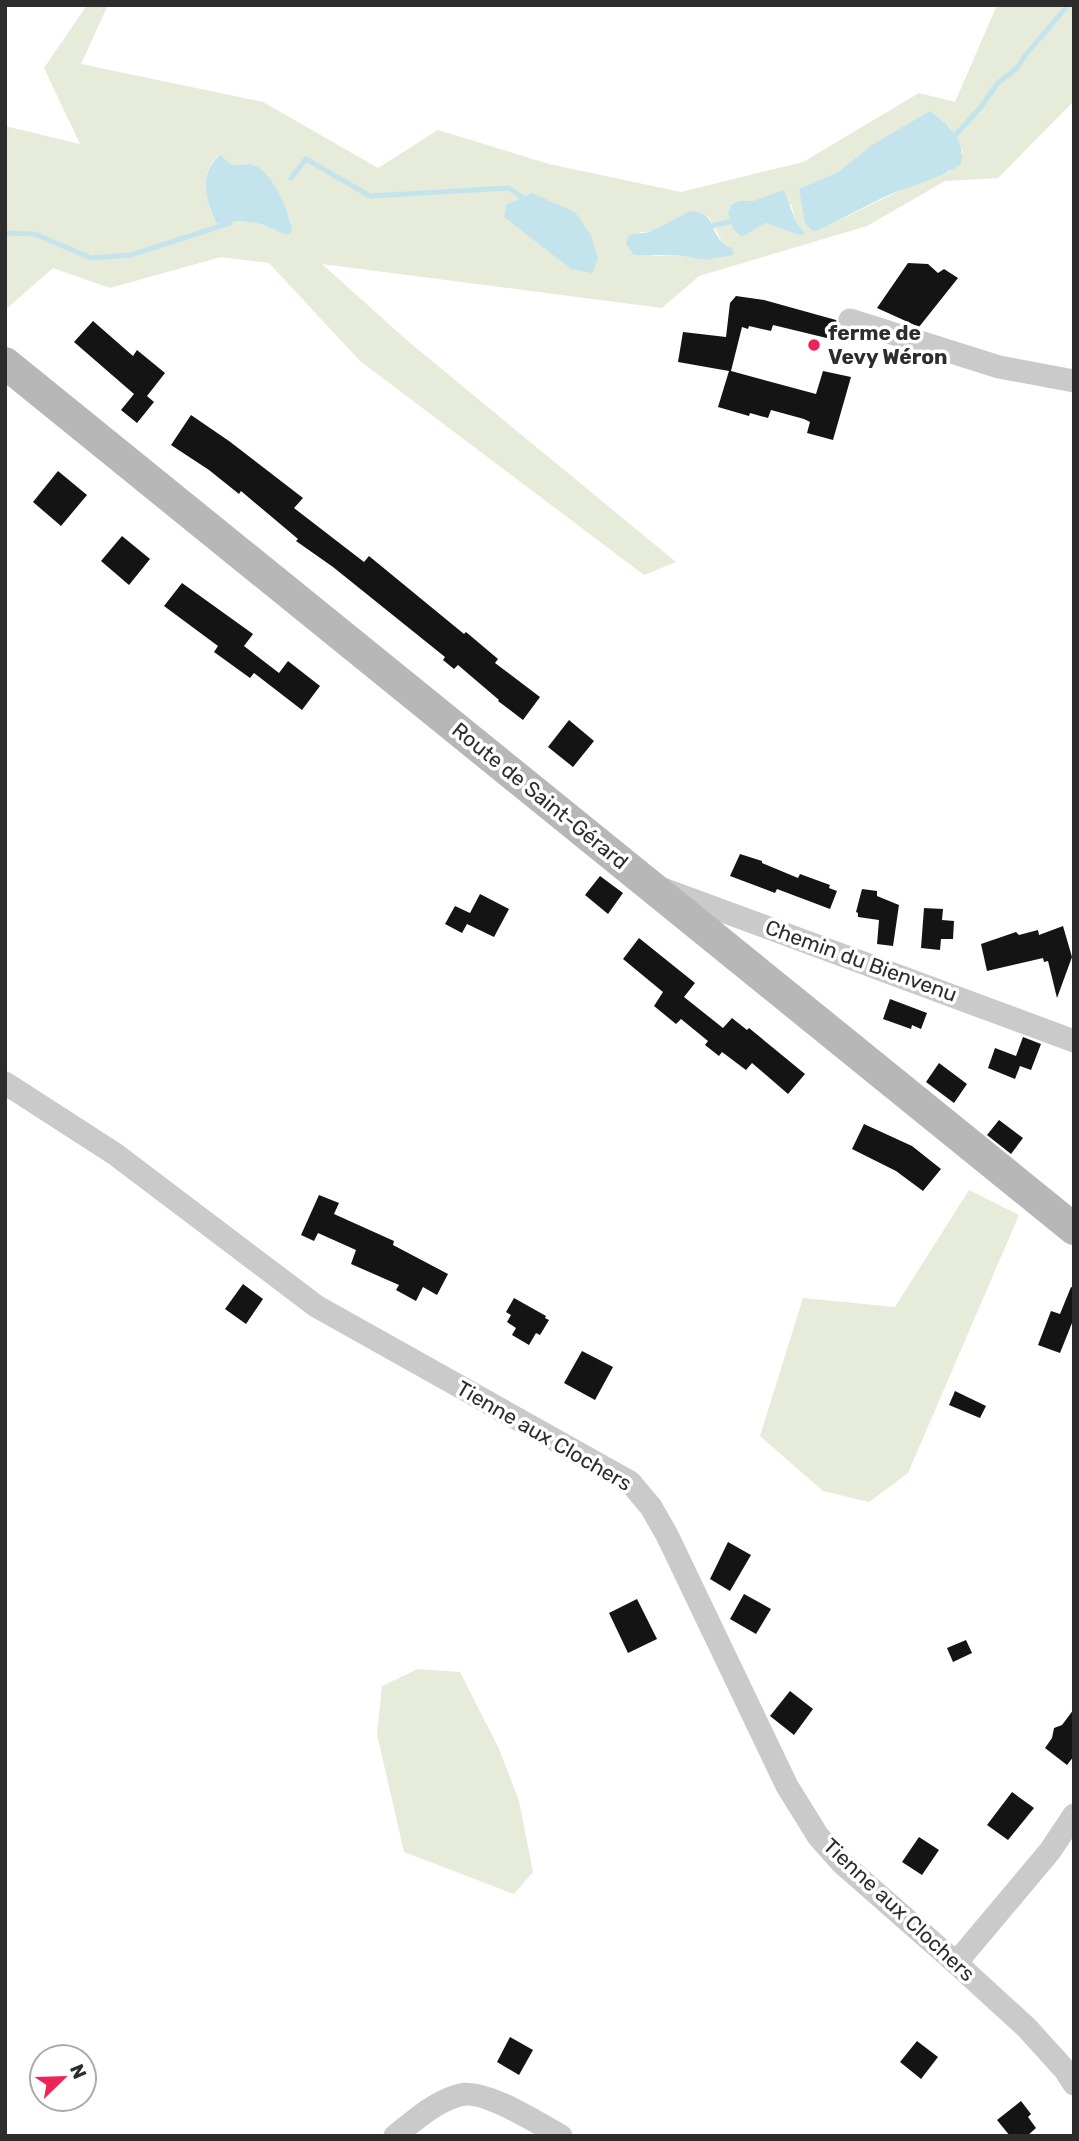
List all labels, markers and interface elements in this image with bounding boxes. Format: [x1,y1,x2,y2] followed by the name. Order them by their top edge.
[828,320,948,369] place label: ferme de Vevy Wéron
[806,337,822,353] marker: ferme de Vevy Wéron
[447,717,633,874] street label: Route de Saint-Gérard
[762,914,960,1007] street label: Chemin du Bienvenu
[452,1375,636,1496] street label: Tienne aux Clochers
[818,1833,980,1986] street label: Tienne aux Clochers
[28,2043,98,2113] north arrow
[65,2061,91,2082] text: N

